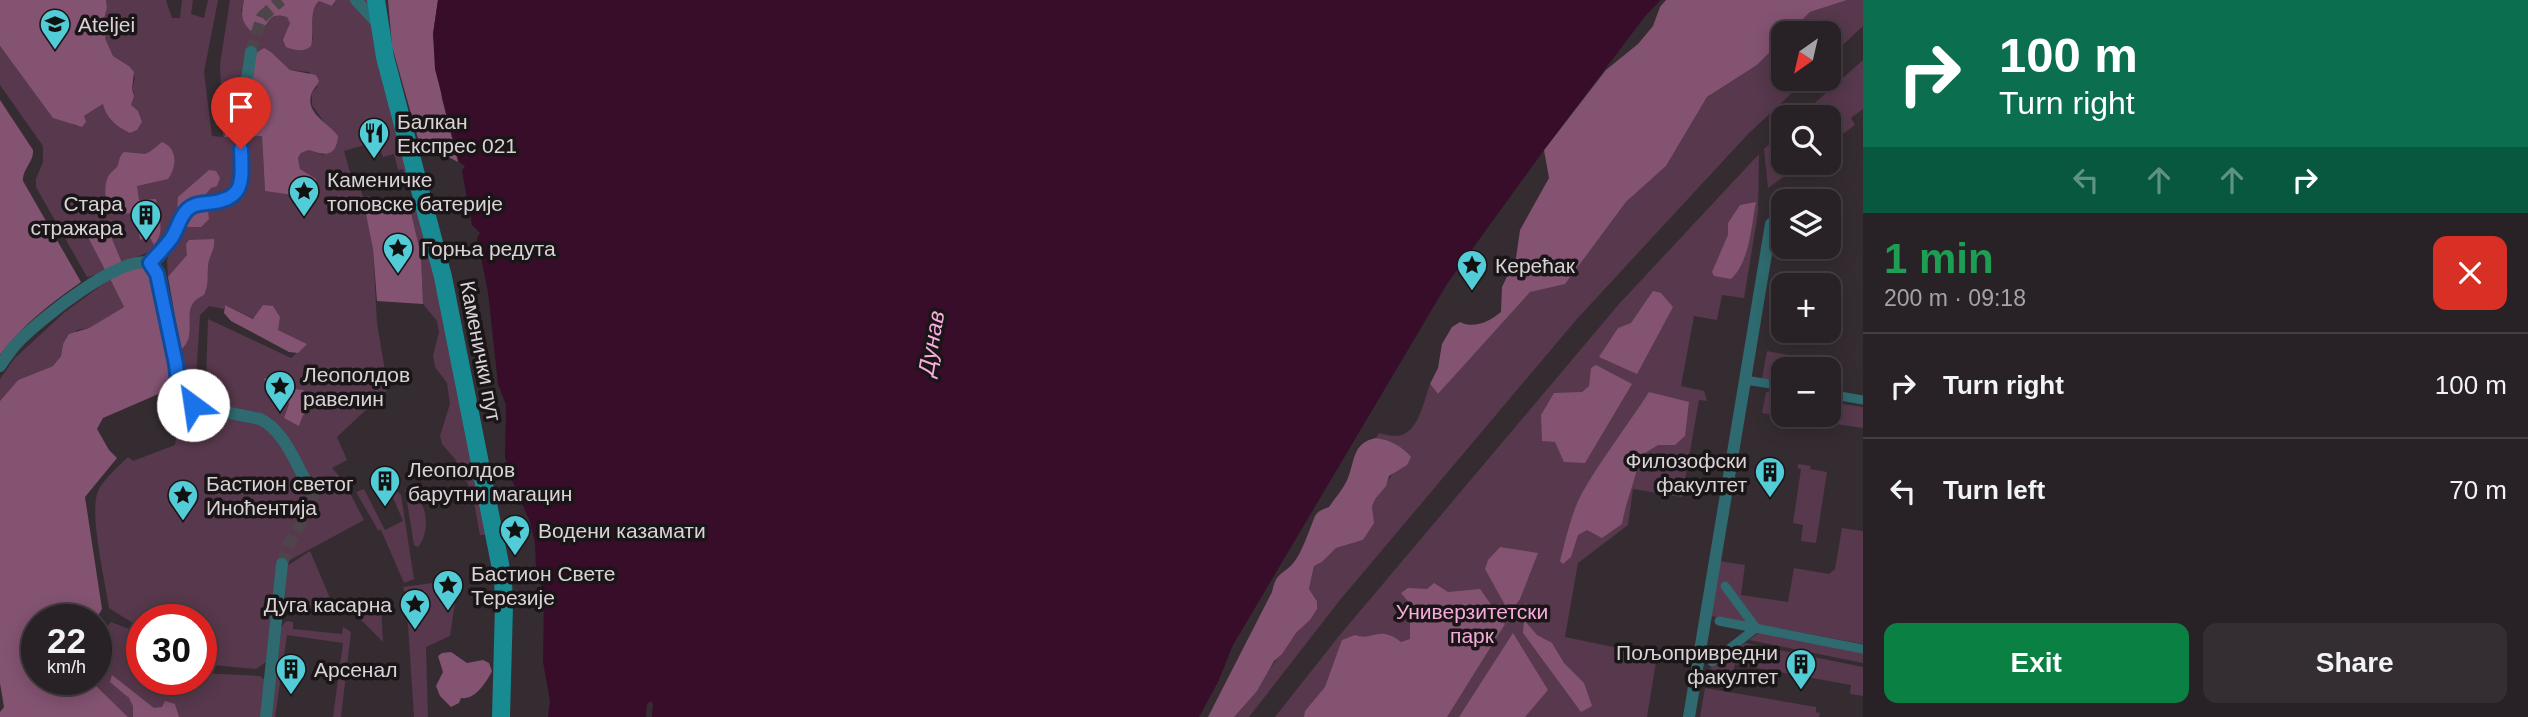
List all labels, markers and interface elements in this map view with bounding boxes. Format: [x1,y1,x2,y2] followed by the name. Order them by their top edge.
[38,7,72,51] school or university icon: Ateljei
[78,13,135,36] place label: Ateljei
[1771,21,1841,91] north arrow
[1771,21,1841,427] map controls
[1884,28,1975,119] icon: right
[1999,28,2138,82] text: 100 m
[211,77,271,149] pin
[1999,85,2135,121] text: Turn right
[222,88,260,126] icon: arrive
[1771,105,1841,175] button: search
[397,110,517,157] place label: Балкан Експрес 021
[357,116,391,160] restaurant icon: Балкан Експрес 021
[2067,161,2105,199] icon: left
[2140,161,2178,199] icon: ahead
[2213,161,2251,199] icon: ahead
[2286,161,2324,199] icon: right
[327,168,503,215] place label: Каменичке топовске батерије
[287,174,321,218] place icon: Каменичке топовске батерије
[1771,189,1841,259] button: layers
[30,192,123,239] place label: Стара стражара
[129,198,163,242] building icon: Стара стражара
[381,231,415,275] place icon: Горња редута
[1884,235,1994,282] text: 1 min
[2433,236,2507,310] button: close
[421,237,556,260] place label: Горња редута
[1455,248,1489,292] place icon: Керећак
[1495,254,1576,277] place label: Керећак
[1771,273,1841,343] button: +
[456,279,506,424] street label: Каменички пут
[1884,285,2026,311] text: 200 m · 09:18
[912,309,949,380] water label: Дунав
[1771,357,1841,427] button: −
[303,363,410,410] place label: Леополдов равелин
[1884,367,1922,405] icon: right
[156,368,230,442] position arrow
[263,369,297,413] place icon: Леополдов равелин
[1943,370,2064,400] text: Turn right
[2435,370,2507,400] text: 100 m
[1626,449,1747,496] place label: Филозофски факултет
[1753,455,1787,499] building icon: Филозофски факултет
[408,458,572,505] place label: Леополдов барутни магацин
[368,464,402,508] building icon: Леополдов барутни магацин
[206,472,354,519] place label: Бастион светог Иноћентија
[1884,472,1922,510] icon: left
[1943,475,2045,505] text: Turn left
[2449,475,2507,505] text: 70 m
[166,478,200,522] place icon: Бастион светог Иноћентија
[498,513,532,557] place icon: Водени казамати
[538,519,706,542] place label: Водени казамати
[471,562,616,609] place label: Бастион Свете Терезије
[431,568,465,612] place icon: Бастион Свете Терезије
[398,587,432,631] place icon: Дуга касарна
[264,593,392,616] place label: Дуга касарна
[1396,600,1548,647] park label: Универзитетски парк
[126,604,217,695] speed limit sign: 30
[47,621,86,660] text: 22
[1884,623,2189,703] button: Exit
[2203,623,2507,703] button: Share
[1616,641,1778,688] place label: Пољопривредни факултет
[1784,647,1818,691] building icon: Пољопривредни факултет
[274,652,308,696] building icon: Арсенал
[47,657,86,677] text: km/h
[314,658,397,681] place label: Арсенал

